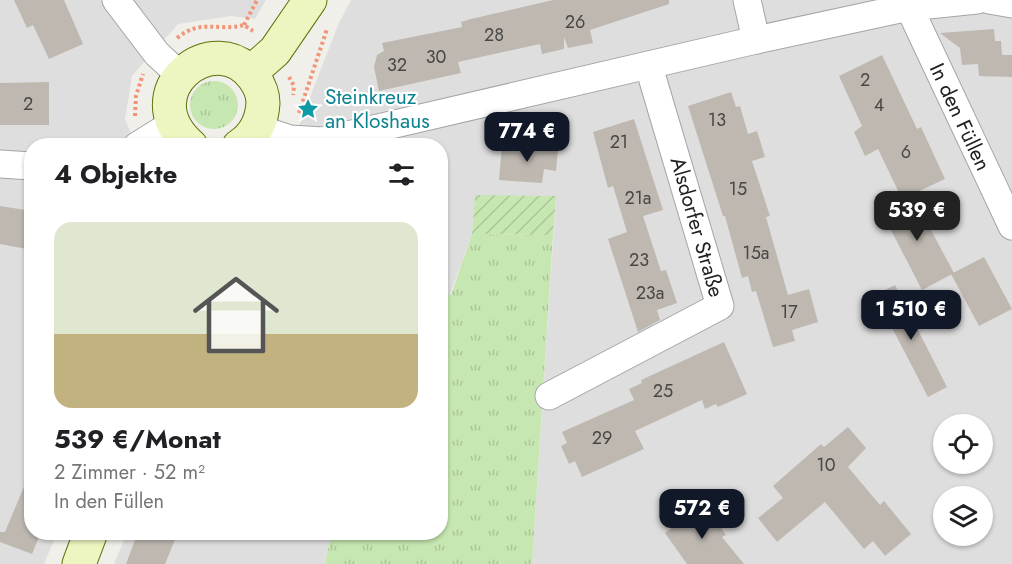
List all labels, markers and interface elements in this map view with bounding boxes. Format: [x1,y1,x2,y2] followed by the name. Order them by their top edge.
[565,9,585,35] house number: 26
[484,22,504,48] house number: 28
[426,44,447,70] house number: 30
[387,52,407,78] house number: 32
[922,58,998,176] street label: In den Füllen
[860,67,870,93] house number: 2
[325,82,430,136] place label: Steinkreuz an Kloshaus
[23,91,33,117] house number: 2
[874,92,884,118] house number: 4
[296,97,320,121] place icon: Steinkreuz an Kloshaus
[708,107,726,133] house number: 13
[485,112,569,163] pin: 774 €
[498,117,556,146] text: 774 €
[610,129,628,155] house number: 21
[901,139,911,165] house number: 6
[663,153,731,301] street label: Alsdorfer Straße
[54,155,177,193] text: 4 Objekte
[385,158,418,191] icon: filters
[729,176,747,202] house number: 15
[625,185,652,211] house number: 21a
[875,191,959,242] pin: 539 €
[888,196,946,225] text: 539 €
[743,240,769,266] house number: 15a
[629,247,649,273] house number: 23
[182,261,290,369] icon: home
[636,280,664,306] house number: 23a
[856,290,966,341] pin: 1 510 €
[875,295,947,324] text: 1 510 €
[780,299,798,325] house number: 17
[653,378,673,404] house number: 25
[933,414,993,546] map controls
[933,414,993,474] button: locate
[54,420,221,458] text: 539 €/Monat
[592,425,612,451] house number: 29
[817,452,836,478] house number: 10
[54,458,205,487] text: 2 Zimmer · 52 m²
[933,486,993,546] button: layers
[54,487,164,516] text: In den Füllen
[660,489,744,540] pin: 572 €
[673,494,731,523] text: 572 €

